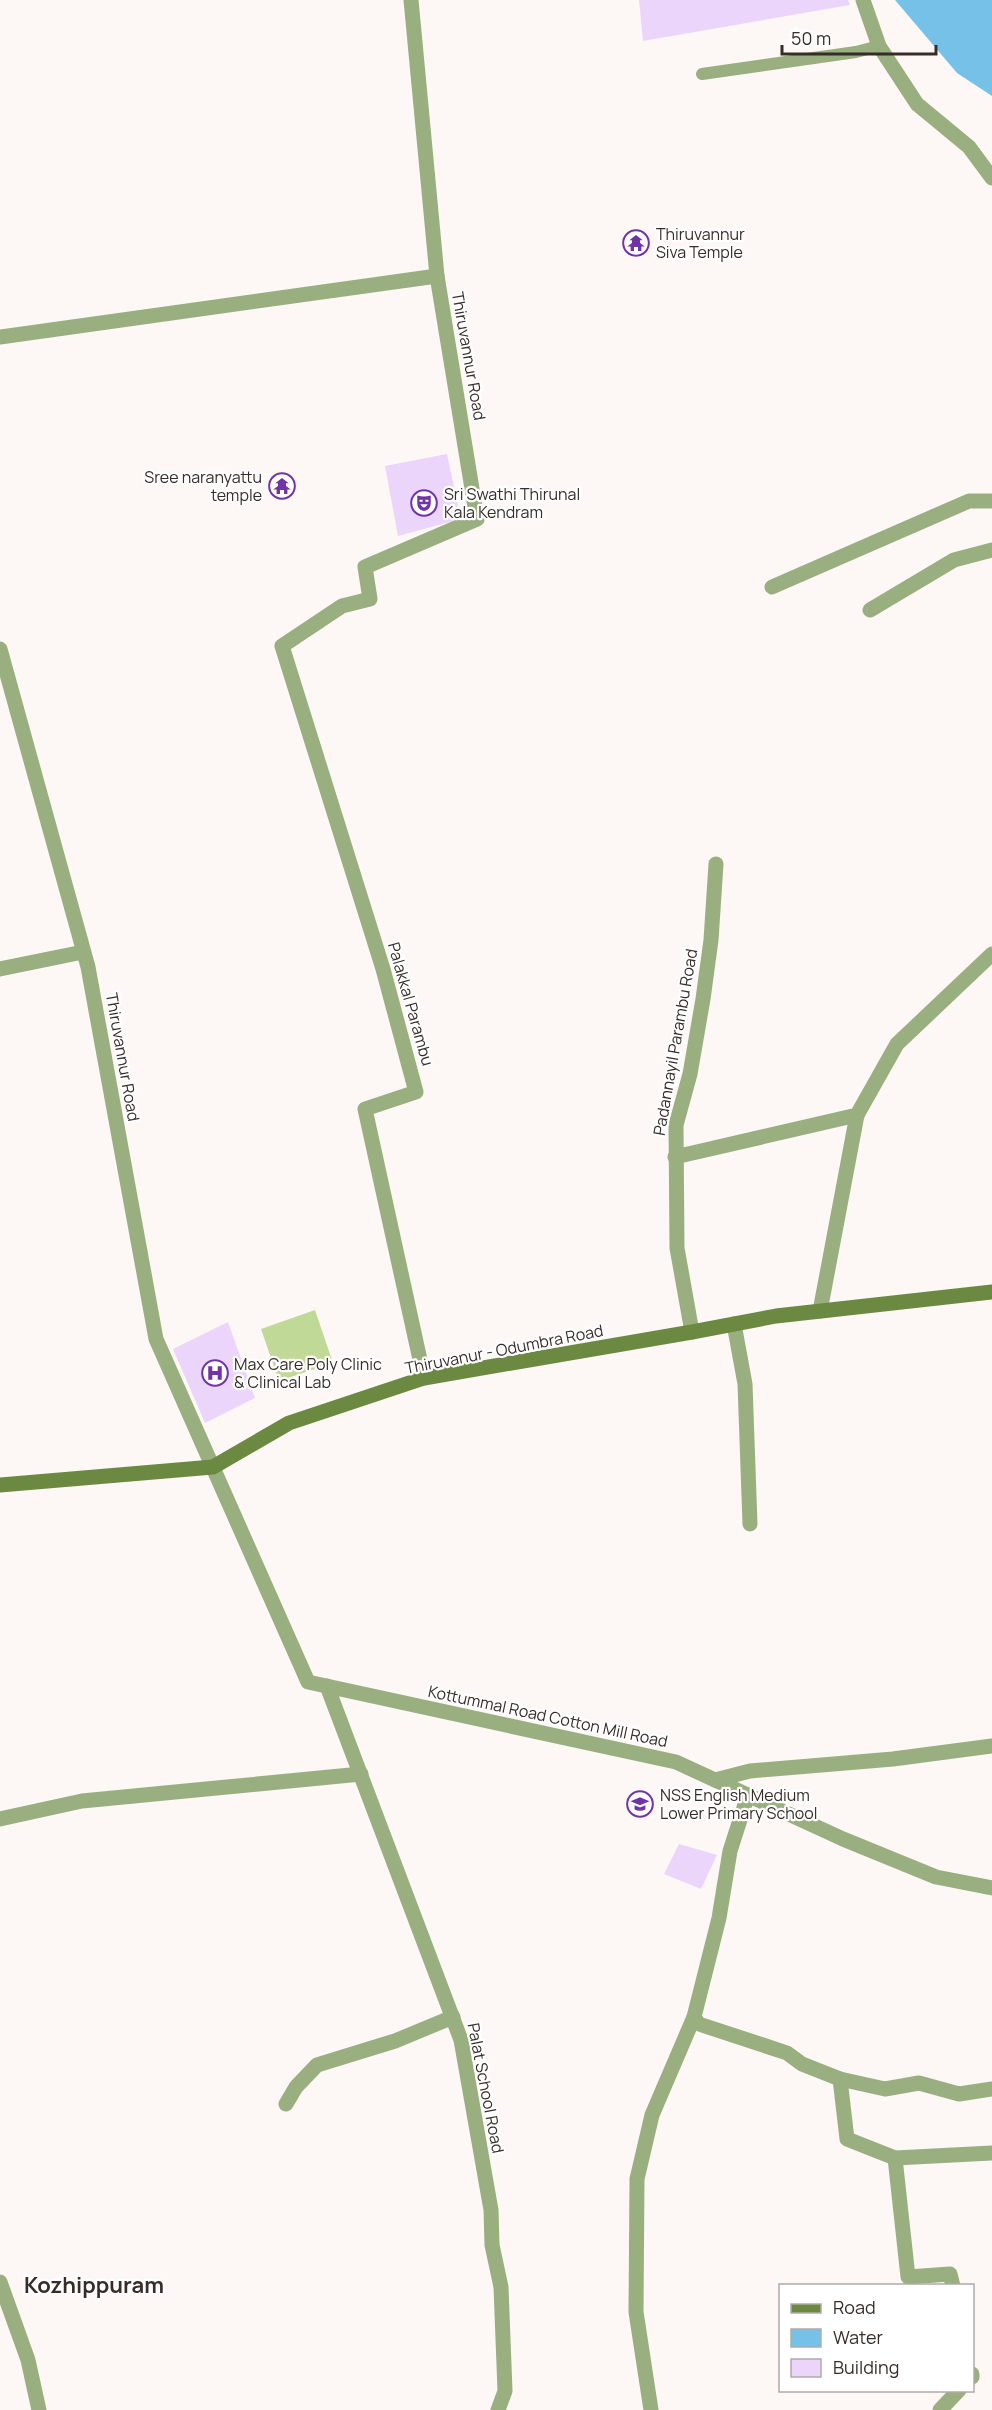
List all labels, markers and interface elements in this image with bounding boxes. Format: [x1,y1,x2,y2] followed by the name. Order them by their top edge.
[782,18,936,56] scale bar
[791,26,831,50] text: 50 m
[656,223,745,263] place label: Thiruvannur Siva Temple
[621,228,651,258] temple icon: Thiruvannur Siva Temple
[447,290,491,422] street label: Thiruvannur Road
[144,466,262,506] place label: Sree naranyattu temple
[267,471,297,501] temple icon: Sree naranyattu temple
[444,483,580,523] place label: Sri Swathi Thirunal Kala Kendram
[409,488,439,518] theatre icon: Sri Swathi Thirunal Kala Kendram
[383,940,439,1068] street label: Palakkal Parambu
[648,947,702,1137] street label: Padannayil Parambu Road
[101,991,145,1123] street label: Thiruvannur Road
[403,1319,605,1379] street label: Thiruvanur - Odumbra Road
[234,1353,382,1393] place label: Max Care Poly Clinic & Clinical Lab
[200,1358,230,1388] hospital icon: Max Care Poly Clinic & Clinical Lab
[426,1680,670,1752] street label: Kottummal Road Cotton Mill Road
[660,1784,817,1824] place label: NSS English Medium Lower Primary School
[625,1789,655,1819] school or university icon: NSS English Medium Lower Primary School
[463,2021,509,2155] street label: Palat School Road
[24,2270,164,2300] district label: Kozhippuram
[779,2284,974,2392] legend
[833,2295,876,2319] text: Road
[833,2325,883,2349] text: Water
[833,2355,899,2379] text: Building

